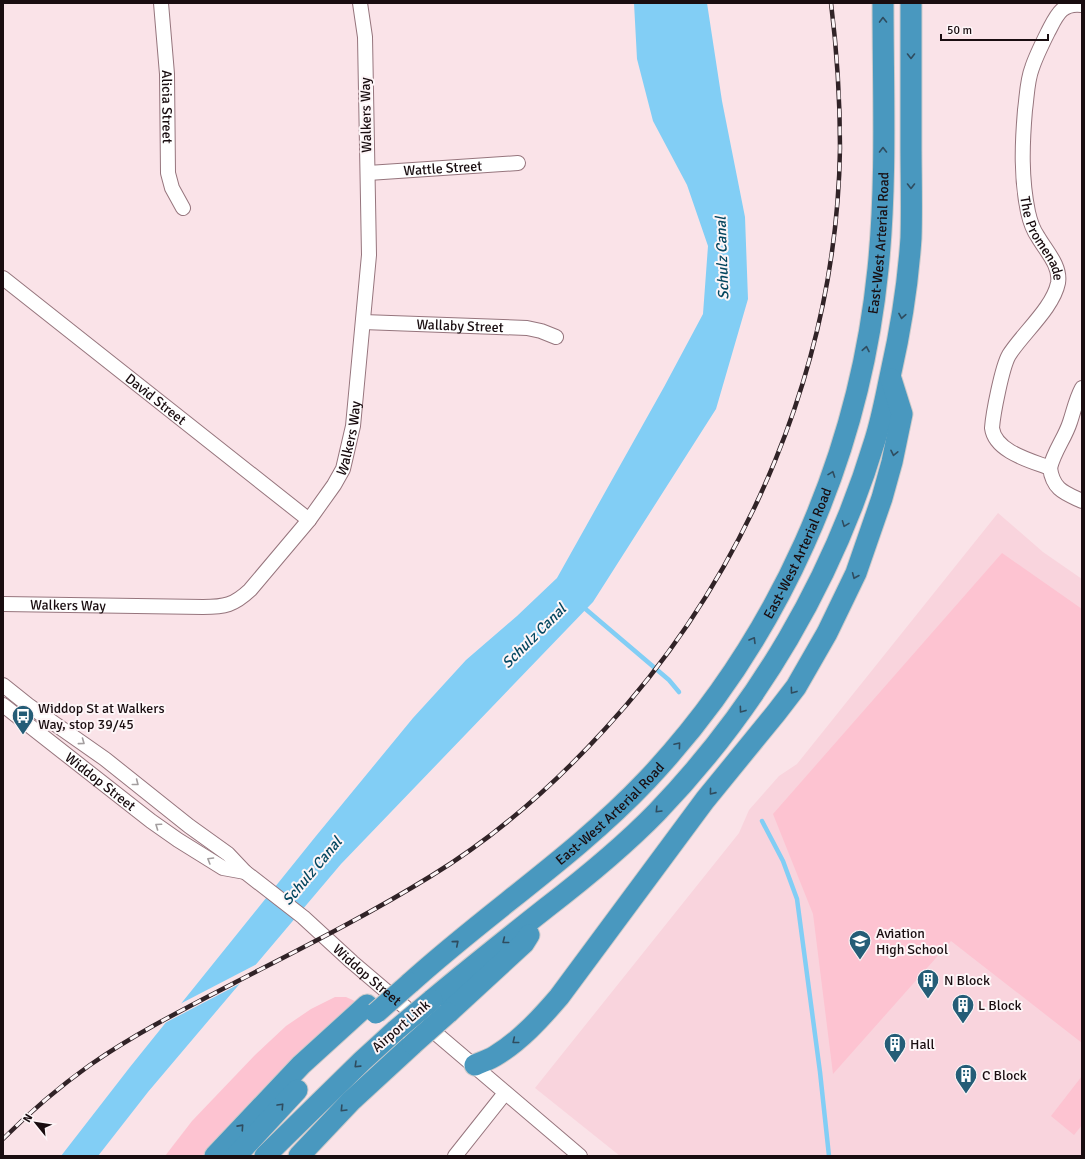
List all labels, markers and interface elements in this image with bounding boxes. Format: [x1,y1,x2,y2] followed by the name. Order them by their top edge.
[941,16,1048,42] scale bar
[879,17,887,23] one-way arrow
[947,23,972,38] text: 50 m
[907,53,915,59] one-way arrow
[158,70,176,144] street label: Alicia Street
[357,77,375,153] street label: Walkers Way
[879,147,887,153] one-way arrow
[403,157,483,179] street label: Wattle Street
[864,172,892,315] street label: East-West Arterial Road
[907,183,915,189] one-way arrow
[1017,195,1067,281] street label: The Promenade
[711,215,732,300] water label: Schulz Canal
[899,312,907,319] one-way arrow
[416,315,504,336] street label: Wallaby Street
[862,346,870,352] one-way arrow
[122,370,190,428] street label: David Street
[332,400,364,479] street label: Walkers Way
[890,449,898,456] one-way arrow
[828,471,836,478] one-way arrow
[759,485,835,622] street label: East-West Arterial Road
[842,520,850,527] one-way arrow
[851,573,859,580] one-way arrow
[30,596,106,614] street label: Walkers Way
[498,599,571,672] water label: Schulz Canal
[749,637,756,644] one-way arrow
[791,686,798,693] one-way arrow
[38,700,165,733] place label: Widdop St at Walkers Way, stop 39/45
[10,703,36,736] bus stop icon: Widdop St at Walkers Way, stop 39/45
[740,706,747,713] one-way arrow
[77,737,84,744] one-way arrow
[673,742,680,750] one-way arrow
[62,749,139,814] street label: Widdop Street
[552,759,668,869] street label: East-West Arterial Road
[131,779,138,786] one-way arrow
[709,788,716,795] one-way arrow
[655,805,663,813] one-way arrow
[155,823,162,831] one-way arrow
[278,832,347,909] water label: Schulz Canal
[207,858,214,865] one-way arrow
[876,925,948,958] place label: Aviation High School
[847,928,873,961] school or university icon: Aviation High School
[503,936,510,943] one-way arrow
[330,940,405,1009] street label: Widdop Street
[451,941,459,948] one-way arrow
[915,967,941,1000] building icon: N Block
[944,972,990,989] place label: N Block
[950,992,976,1025] building icon: L Block
[369,996,433,1056] street label: Airport Link
[978,997,1022,1014] place label: L Block
[882,1031,908,1064] building icon: Hall
[910,1036,935,1053] place label: Hall
[513,1037,520,1044] one-way arrow
[354,1060,362,1068] one-way arrow
[953,1062,979,1095] building icon: C Block
[982,1067,1027,1084] place label: C Block
[16,1103,56,1143] north arrow
[277,1104,284,1111] one-way arrow
[341,1104,348,1112] one-way arrow
[20,1112,35,1125] text: N
[237,1124,244,1132] one-way arrow

